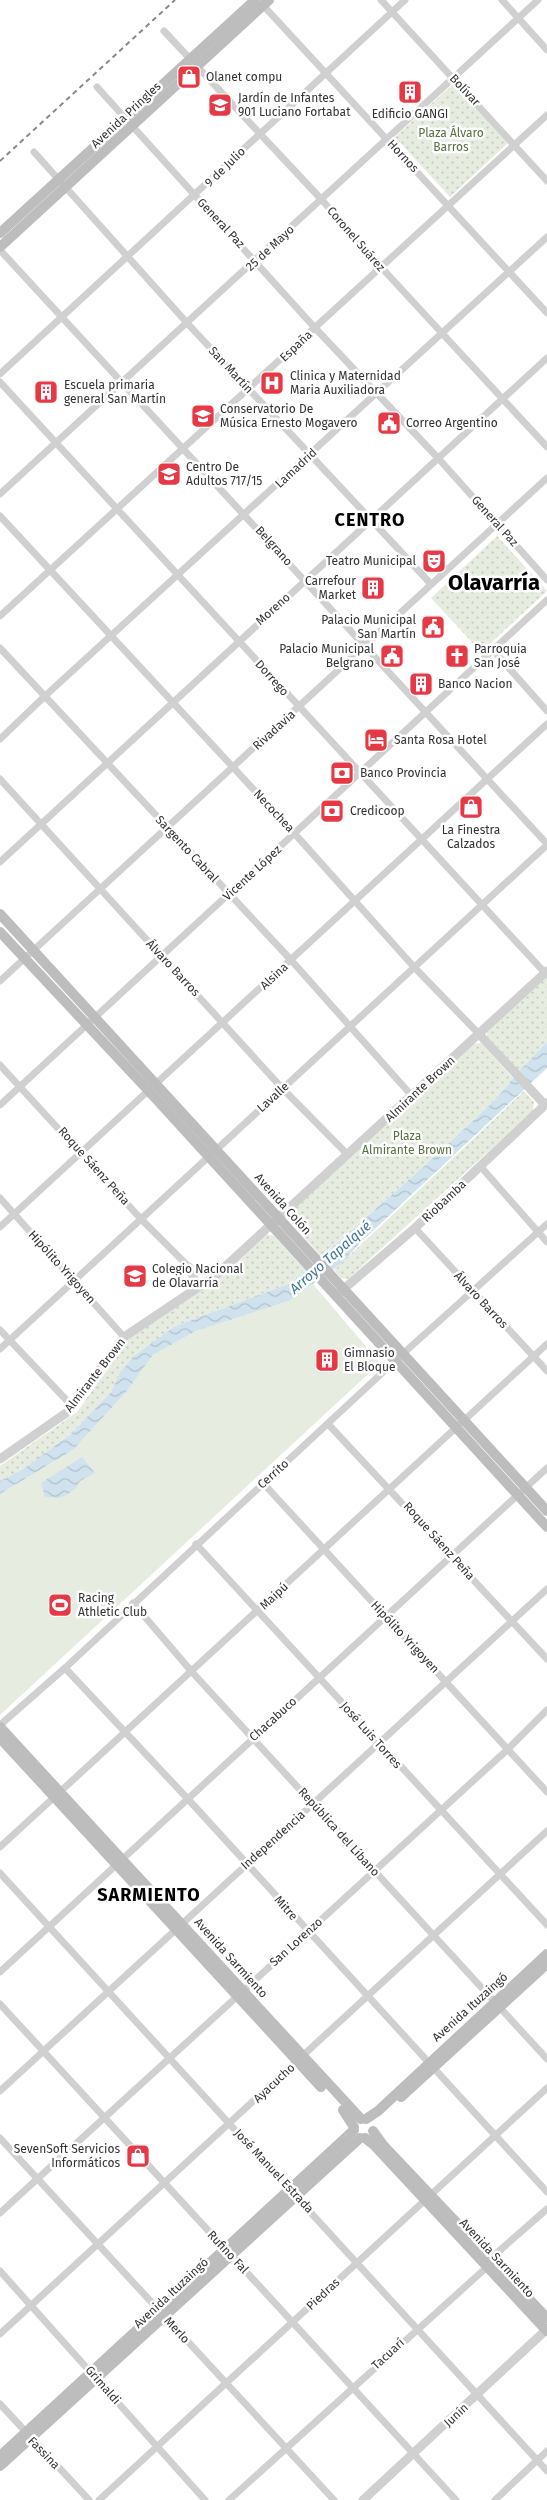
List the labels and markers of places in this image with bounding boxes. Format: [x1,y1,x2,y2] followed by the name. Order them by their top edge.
[176,64,202,90] shop icon: Olanet compu
[206,70,282,84] place label: Olanet compu
[397,79,423,105] building icon: Edificio GANGI
[238,91,351,119] place label: Jardín de Infantes 901 Luciano Fortabat
[207,92,233,118] school or university icon: Jardín de Infantes 901 Luciano Fortabat
[372,107,448,121] place label: Edificio GANGI
[290,369,401,397] place label: Clinica y Maternidad Maria Auxiliadora
[259,370,285,396] hospital icon: Clinica y Maternidad Maria Auxiliadora
[64,378,166,406] place label: Escuela primaria general San Martín
[33,379,59,405] building icon: Escuela primaria general San Martín
[220,402,357,430] place label: Conservatorio De Música Ernesto Mogavero
[190,403,216,429] school or university icon: Conservatorio De Música Ernesto Mogavero
[376,410,402,436] public building icon: Correo Argentino
[406,416,498,430] place label: Correo Argentino
[186,460,262,488] place label: Centro De Adultos 717/15
[156,461,182,487] school or university icon: Centro De Adultos 717/15
[421,548,447,574] theatre icon: Teatro Municipal
[326,554,416,568] place label: Teatro Municipal
[305,574,357,602] place label: Carrefour Market
[360,575,386,601] building icon: Carrefour Market
[321,613,416,641] place label: Palacio Municipal San Martín
[420,614,446,640] public building icon: Palacio Municipal San Martín
[279,642,374,670] place label: Palacio Municipal Belgrano
[474,642,527,670] place label: Parroquia San José
[379,643,405,669] public building icon: Palacio Municipal Belgrano
[444,643,470,669] church icon: Parroquia San José
[408,671,434,697] building icon: Banco Nacion
[438,677,512,691] place label: Banco Nacion
[363,727,389,753] hotel icon: Santa Rosa Hotel
[394,733,487,747] place label: Santa Rosa Hotel
[329,760,355,786] bank icon: Banco Provincia
[360,766,446,780] place label: Banco Provincia
[458,794,484,820] shop icon: La Finestra Calzados
[319,798,345,824] bank icon: Credicoop
[350,804,405,818] place label: Credicoop
[442,823,500,851] place label: La Finestra Calzados
[152,1262,244,1290] place label: Colegio Nacional de Olavarría
[122,1263,148,1289] school or university icon: Colegio Nacional de Olavarría
[344,1346,396,1374] place label: Gimnasio El Bloque
[314,1347,340,1373] building icon: Gimnasio El Bloque
[78,1591,147,1619] place label: Racing Athletic Club
[47,1592,73,1618] sports icon: Racing Athletic Club
[14,2142,120,2170] place label: SevenSoft Servicios Informáticos
[125,2143,151,2169] shop icon: SevenSoft Servicios Informáticos

